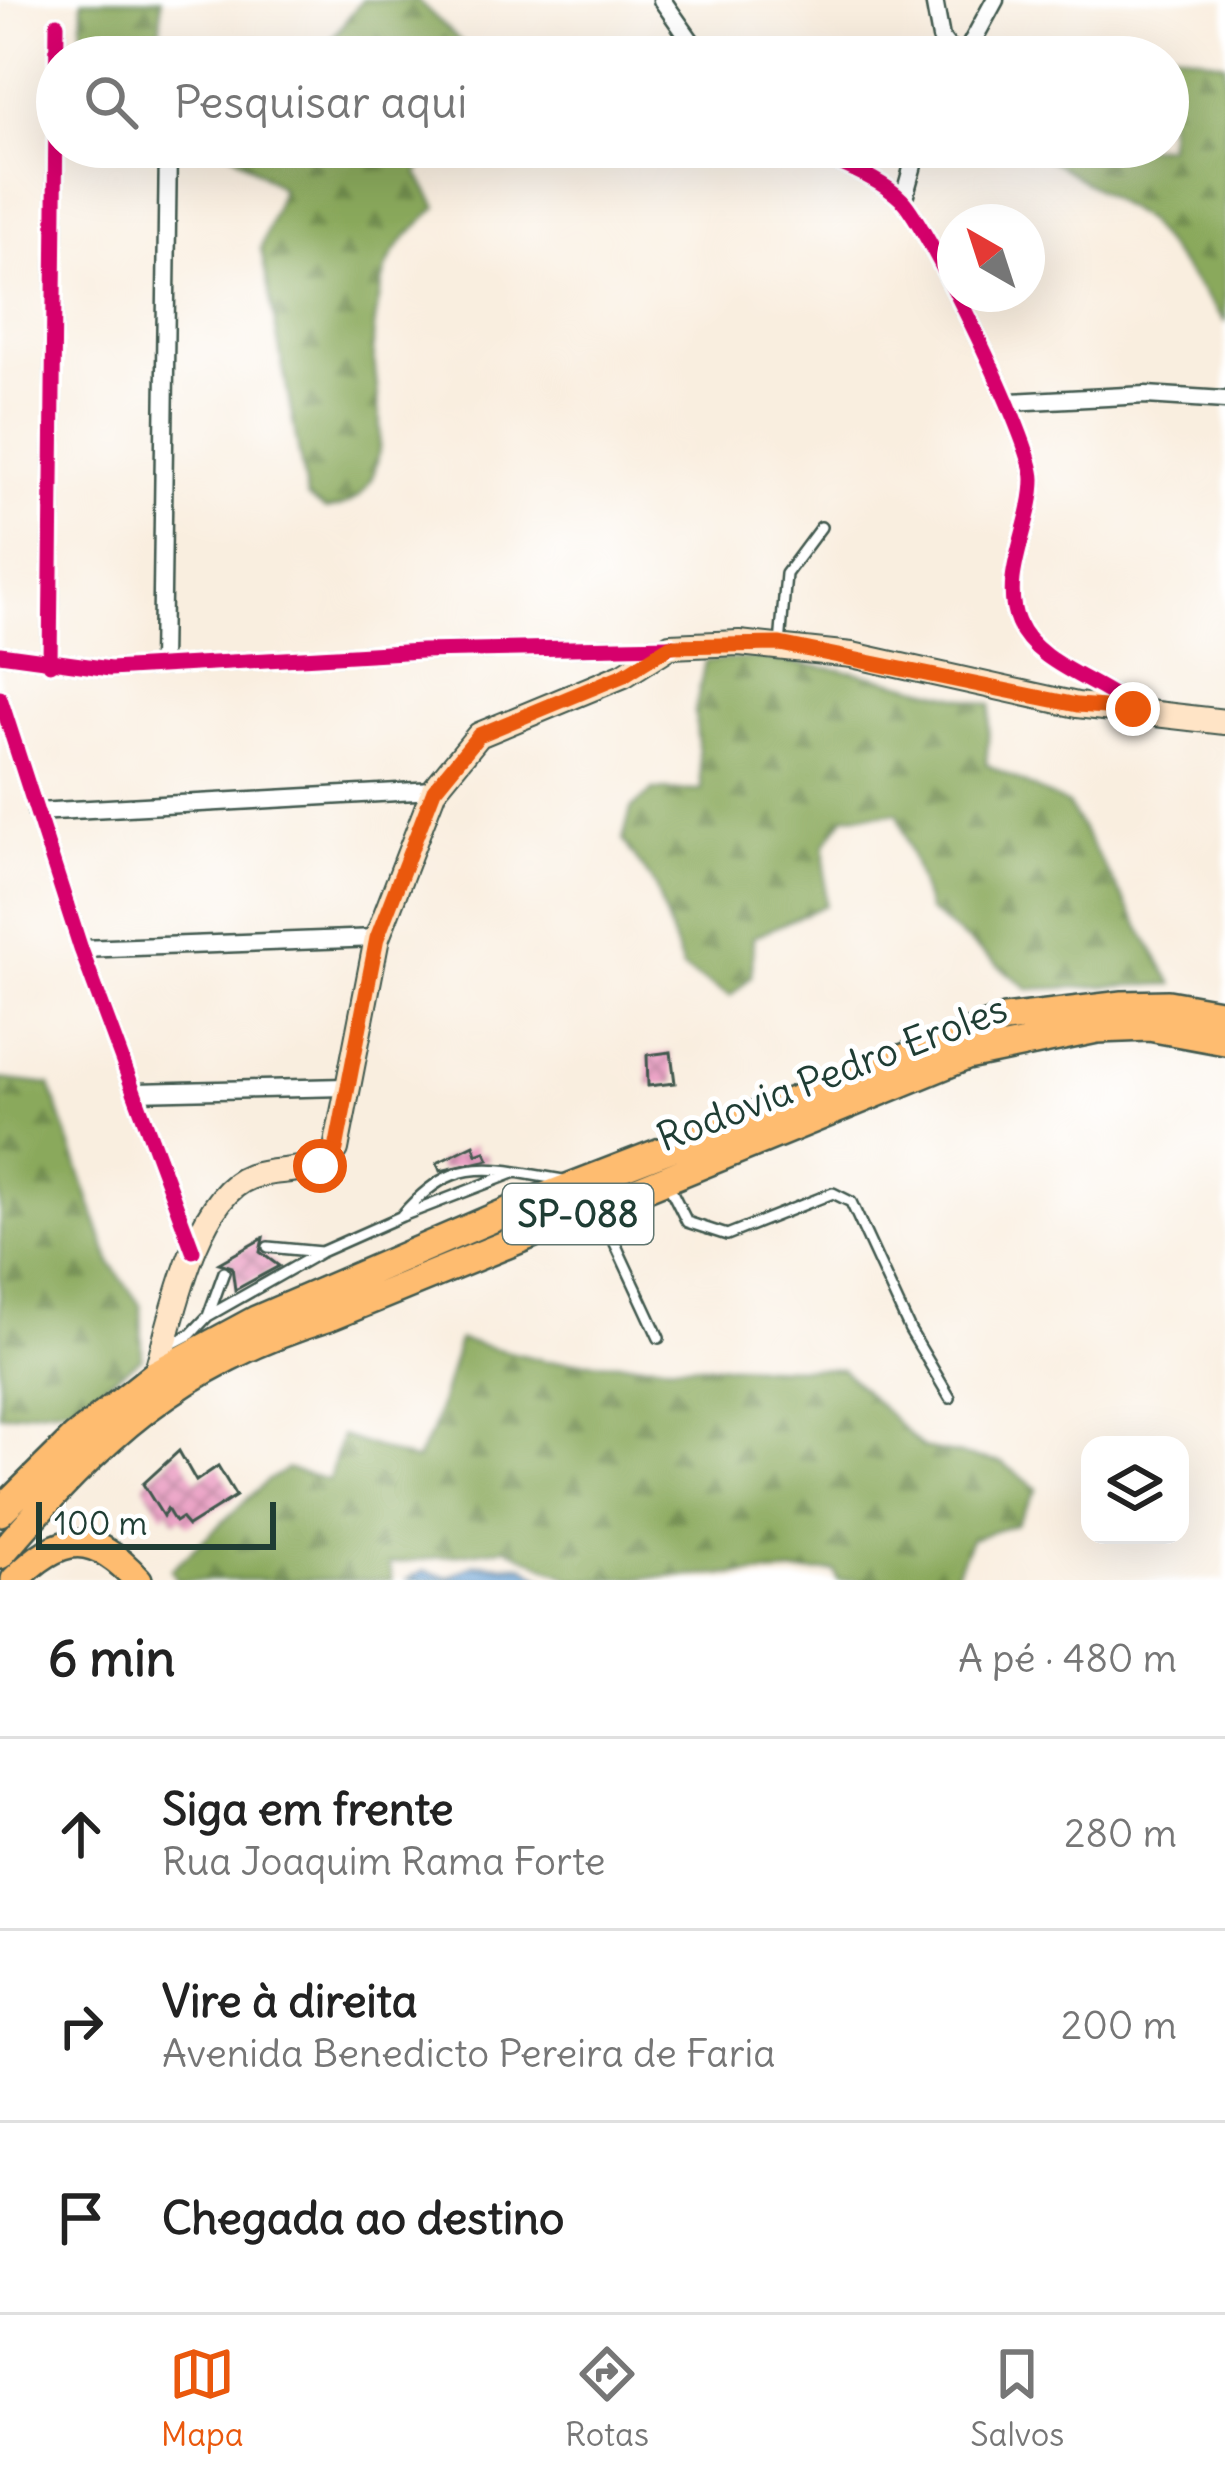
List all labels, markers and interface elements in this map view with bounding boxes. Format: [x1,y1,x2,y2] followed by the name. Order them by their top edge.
[36,36,1189,168] search box
[78,69,144,135] icon: search
[174,74,467,130] text: Pesquisar aqui
[937,204,1045,312] north arrow
[1106,682,1160,736] route end
[650,984,1014,1162] street label: Rodovia Pedro Eroles
[293,1139,347,1193] route start
[503,1184,653,1244] road number: SP-088
[1081,1436,1189,1544] map controls
[1081,1436,1189,1544] button: layers
[36,1496,276,1549] scale bar
[54,1502,147,1544] text: 100 m
[48,1626,175,1690] text: 6 min
[958,1634,1177,1683] text: A pé · 480 m
[162,1781,454,1837] text: Siga em frente
[48,1801,114,1867] icon: ahead
[1064,1809,1177,1858] text: 280 m
[162,1837,606,1886] text: Rua Joaquim Rama Forte
[162,1973,417,2029] text: Vire à direita
[48,1993,114,2059] icon: right
[1061,2001,1177,2050] text: 200 m
[162,2029,776,2078] text: Avenida Benedicto Pereira de Faria
[48,2185,114,2251] icon: arrive
[162,2190,564,2246] text: Chegada ao destino
[161,2341,244,2455] tab: Mapa
[565,2341,649,2455] tab: Rotas
[970,2341,1064,2455] tab: Salvos

